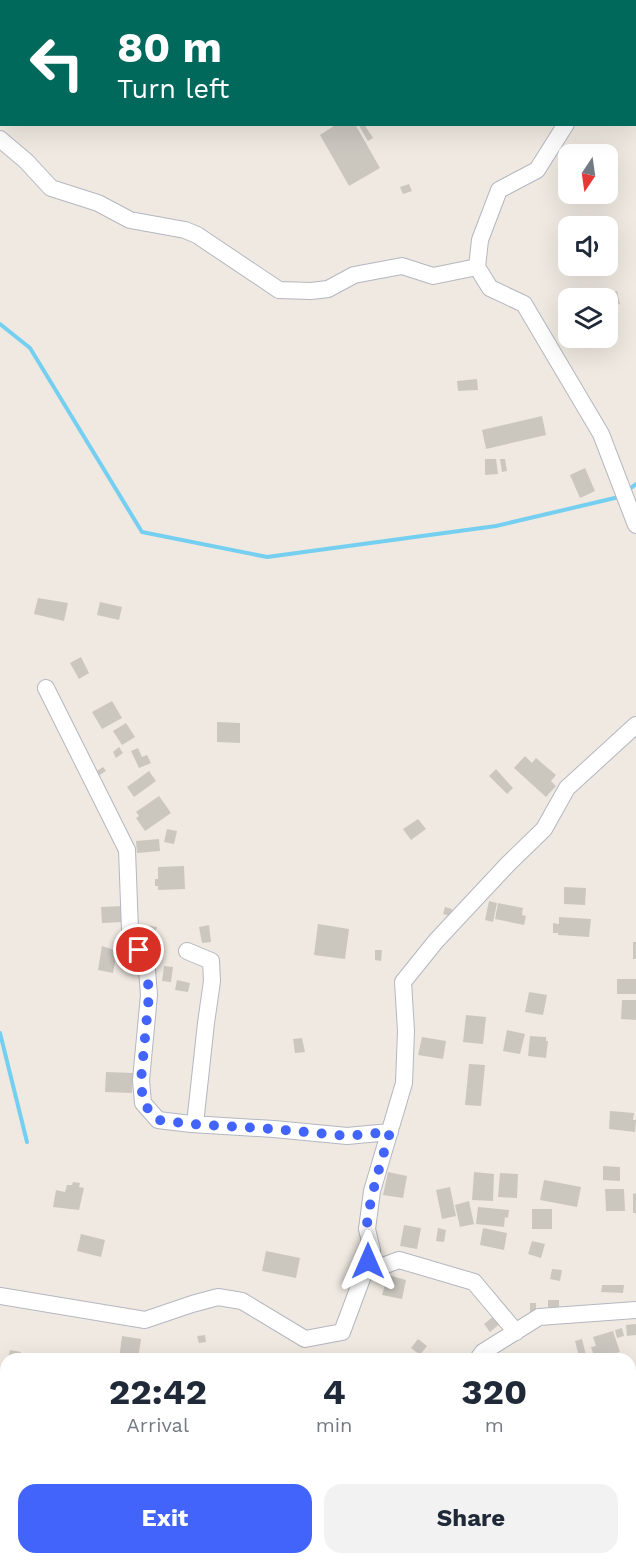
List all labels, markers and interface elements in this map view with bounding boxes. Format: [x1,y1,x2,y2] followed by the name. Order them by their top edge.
[117,23,222,72] text: 80 m
[18,24,96,102] icon: left
[117,73,229,105] text: Turn left
[558,144,618,204] north arrow
[558,144,618,348] map controls
[558,216,618,276] button: sound
[558,288,618,348] button: layers
[113,924,164,975] pin
[122,933,155,966] icon: arrive
[336,1229,400,1293] position arrow
[109,1371,207,1413] text: 22:42
[322,1371,346,1413] text: 4
[461,1371,527,1413] text: 320
[127,1413,189,1437] text: Arrival
[316,1413,352,1437] text: min
[485,1413,504,1437] text: m
[18,1484,312,1553] button: Exit
[324,1484,618,1553] button: Share

